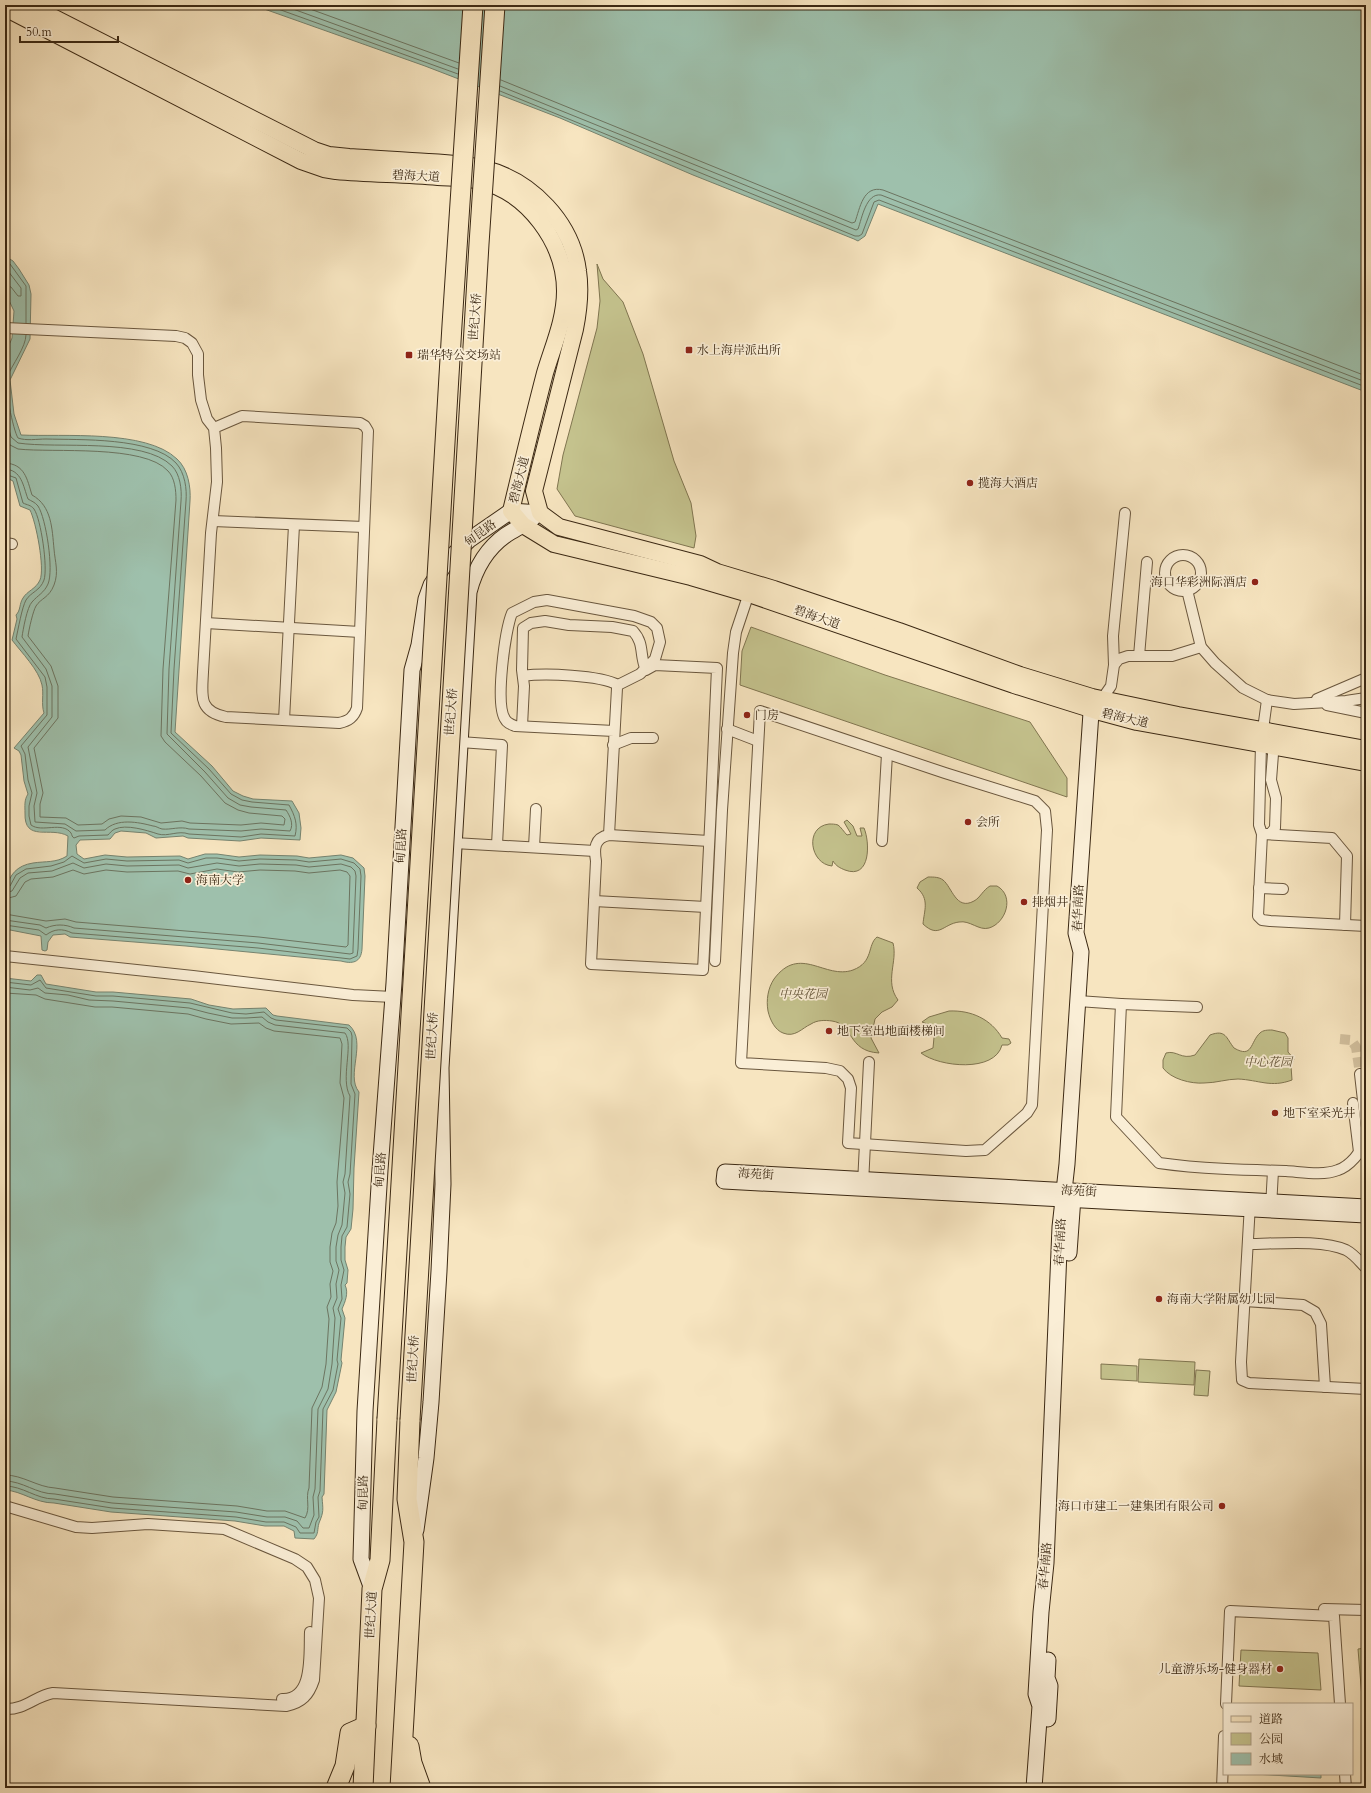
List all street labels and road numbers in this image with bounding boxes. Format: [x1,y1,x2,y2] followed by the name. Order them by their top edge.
[392,167,440,185] street label: 碧海大道
[465,292,485,342] street label: 世纪大桥
[505,455,533,505] street label: 碧海大道
[461,516,499,550] street label: 甸昆路
[792,602,842,632] street label: 碧海大道
[441,687,461,737] street label: 世纪大桥
[1100,705,1150,731] street label: 碧海大道
[392,828,410,864] street label: 甸昆路
[1069,884,1087,932] street label: 春华南路
[423,1012,441,1060] street label: 世纪大桥
[371,1151,389,1189] street label: 甸昆路
[738,1165,775,1183] street label: 海苑街
[1061,1182,1098,1200] street label: 海苑街
[1051,1218,1069,1266] street label: 春华南路
[404,1335,422,1383] street label: 世纪大桥
[355,1475,371,1511] street label: 甸昆路
[1035,1541,1055,1591] street label: 春华南路
[362,1591,380,1639] street label: 世纪大道

